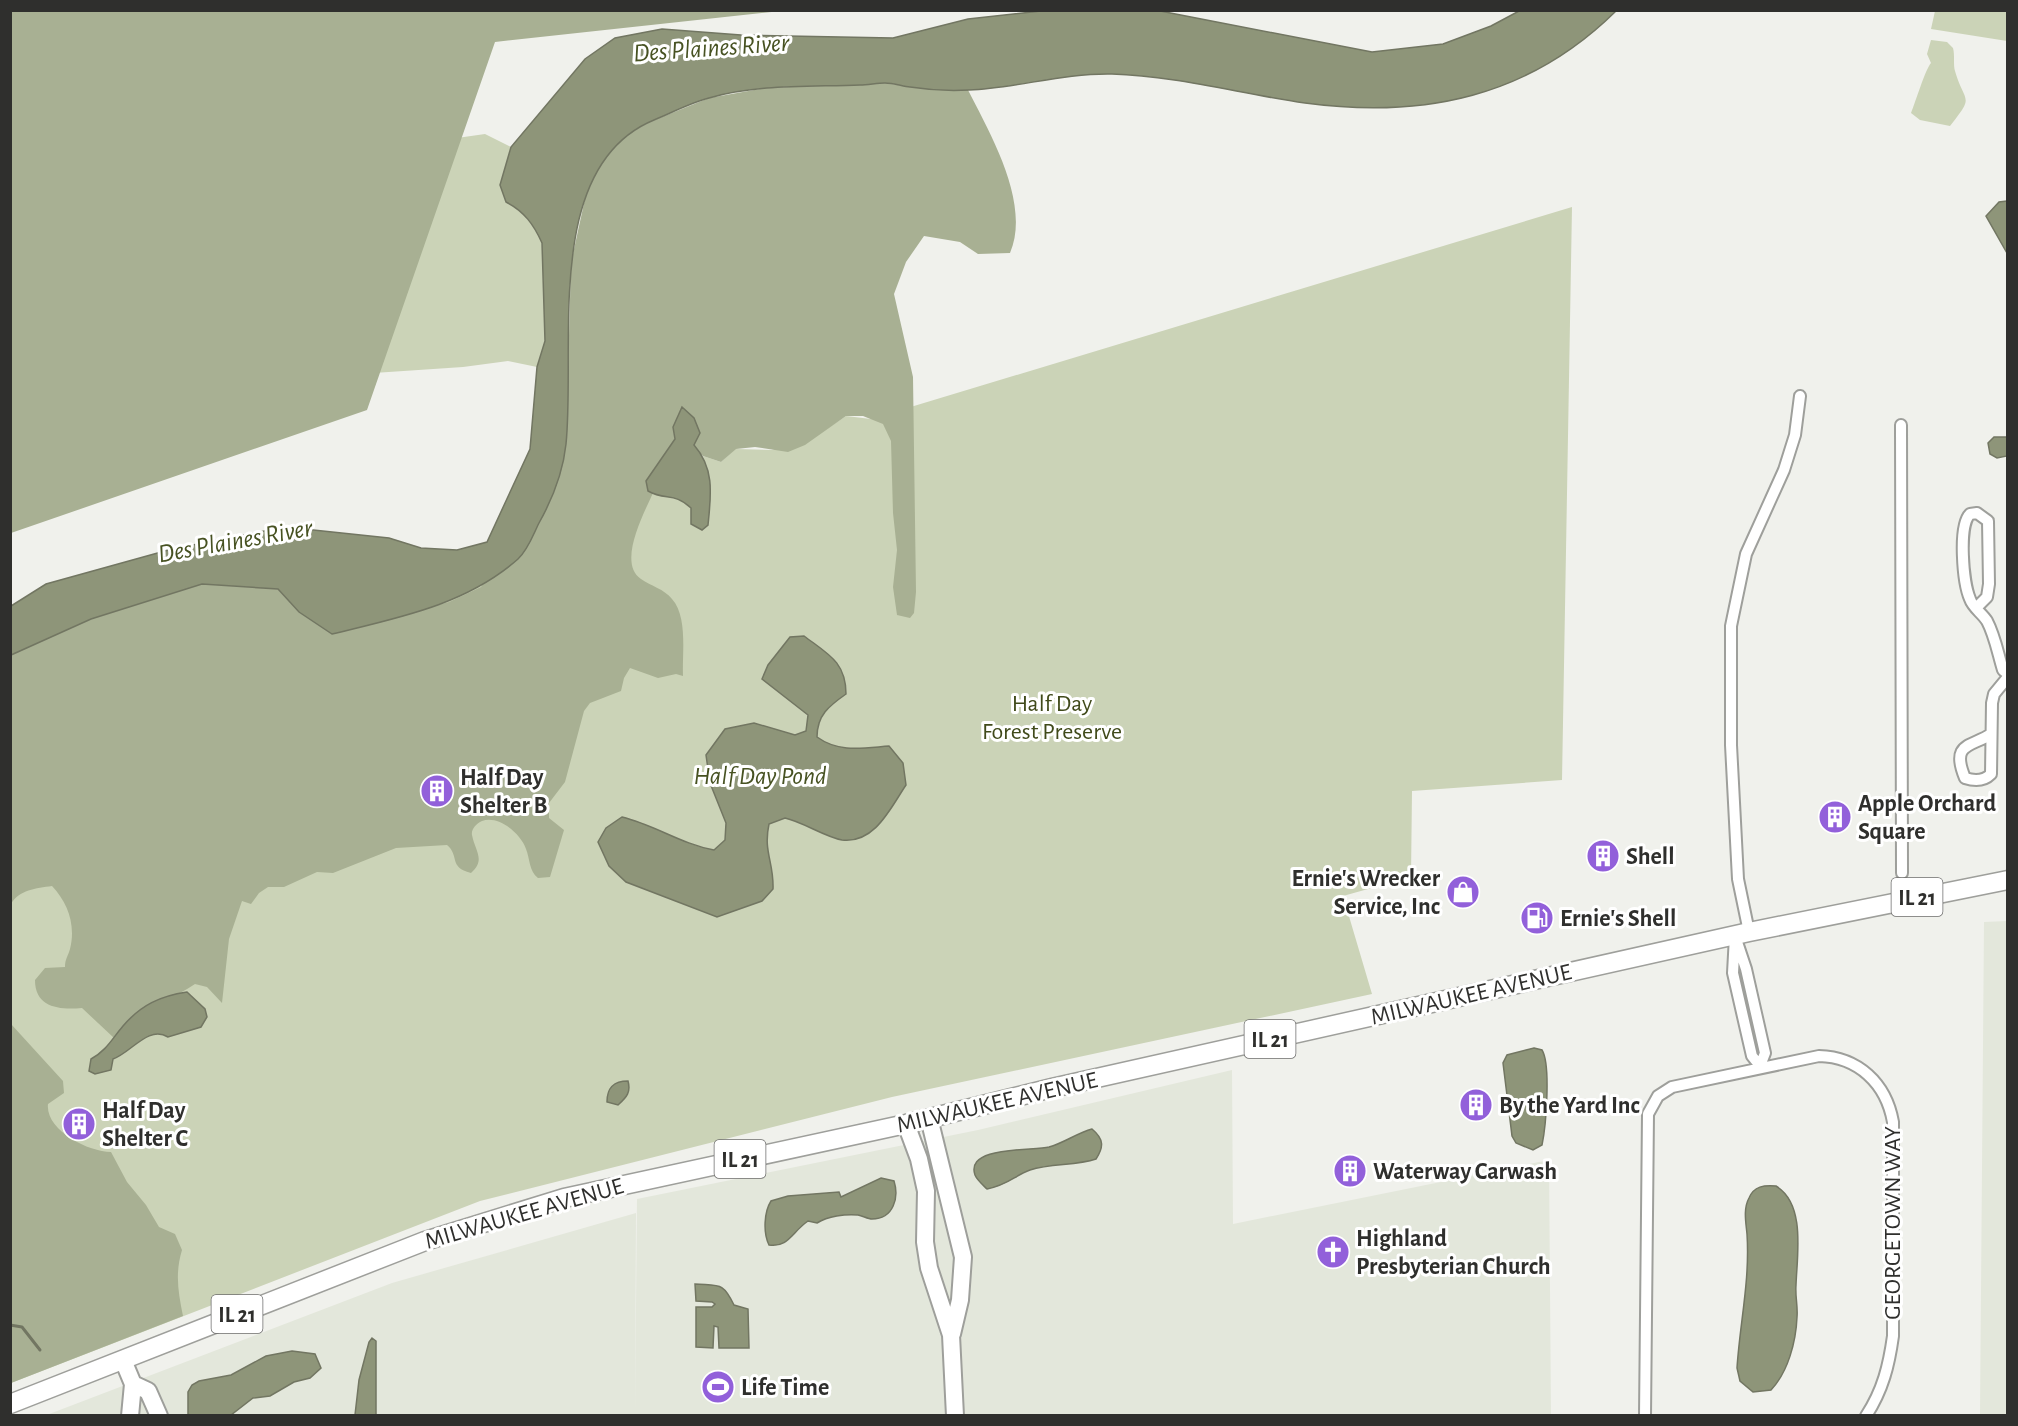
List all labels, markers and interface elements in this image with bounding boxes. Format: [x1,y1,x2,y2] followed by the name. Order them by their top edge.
[632,29,792,66] water label: Des Plaines River
[156,514,316,567] water label: Des Plaines River
[982,692,1122,744] park label: Half Day Forest Preserve
[693,763,827,789] water label: Half Day Pond
[460,766,547,818] place label: Half Day Shelter B
[419,773,455,809] building icon: Half Day Shelter B
[1858,792,1996,844] place label: Apple Orchard Square
[1817,799,1853,835] building icon: Apple Orchard Square
[1585,838,1621,874] building icon: Shell
[1626,845,1674,869] place label: Shell
[1292,867,1441,919] place label: Ernie's Wrecker Service, Inc
[1445,874,1481,910] shop icon: Ernie's Wrecker Service, Inc
[1892,878,1942,916] road number: IL 21
[1519,900,1555,936] fuel station icon: Ernie's Shell
[1560,907,1676,931] place label: Ernie's Shell
[1369,960,1574,1030] street label: MILWAUKEE AVENUE
[1244,1020,1296,1058] road number: IL 21
[895,1068,1100,1138] street label: MILWAUKEE AVENUE
[1458,1087,1494,1123] building icon: By the Yard Inc
[1499,1094,1640,1118] place label: By the Yard Inc
[102,1099,188,1151] place label: Half Day Shelter C
[61,1106,97,1142] building icon: Half Day Shelter C
[1881,1126,1905,1320] street label: GEORGETOWN WAY
[714,1140,766,1178] road number: IL 21
[1332,1153,1368,1189] building icon: Waterway Carwash
[1373,1160,1557,1184] place label: Waterway Carwash
[422,1174,627,1254] street label: MILWAUKEE AVENUE
[1356,1227,1551,1279] place label: Highland Presbyterian Church
[1315,1234,1351,1270] church icon: Highland Presbyterian Church
[212,1295,262,1333] road number: IL 21
[700,1369,736,1405] sports icon: Life Time
[741,1376,829,1400] place label: Life Time

